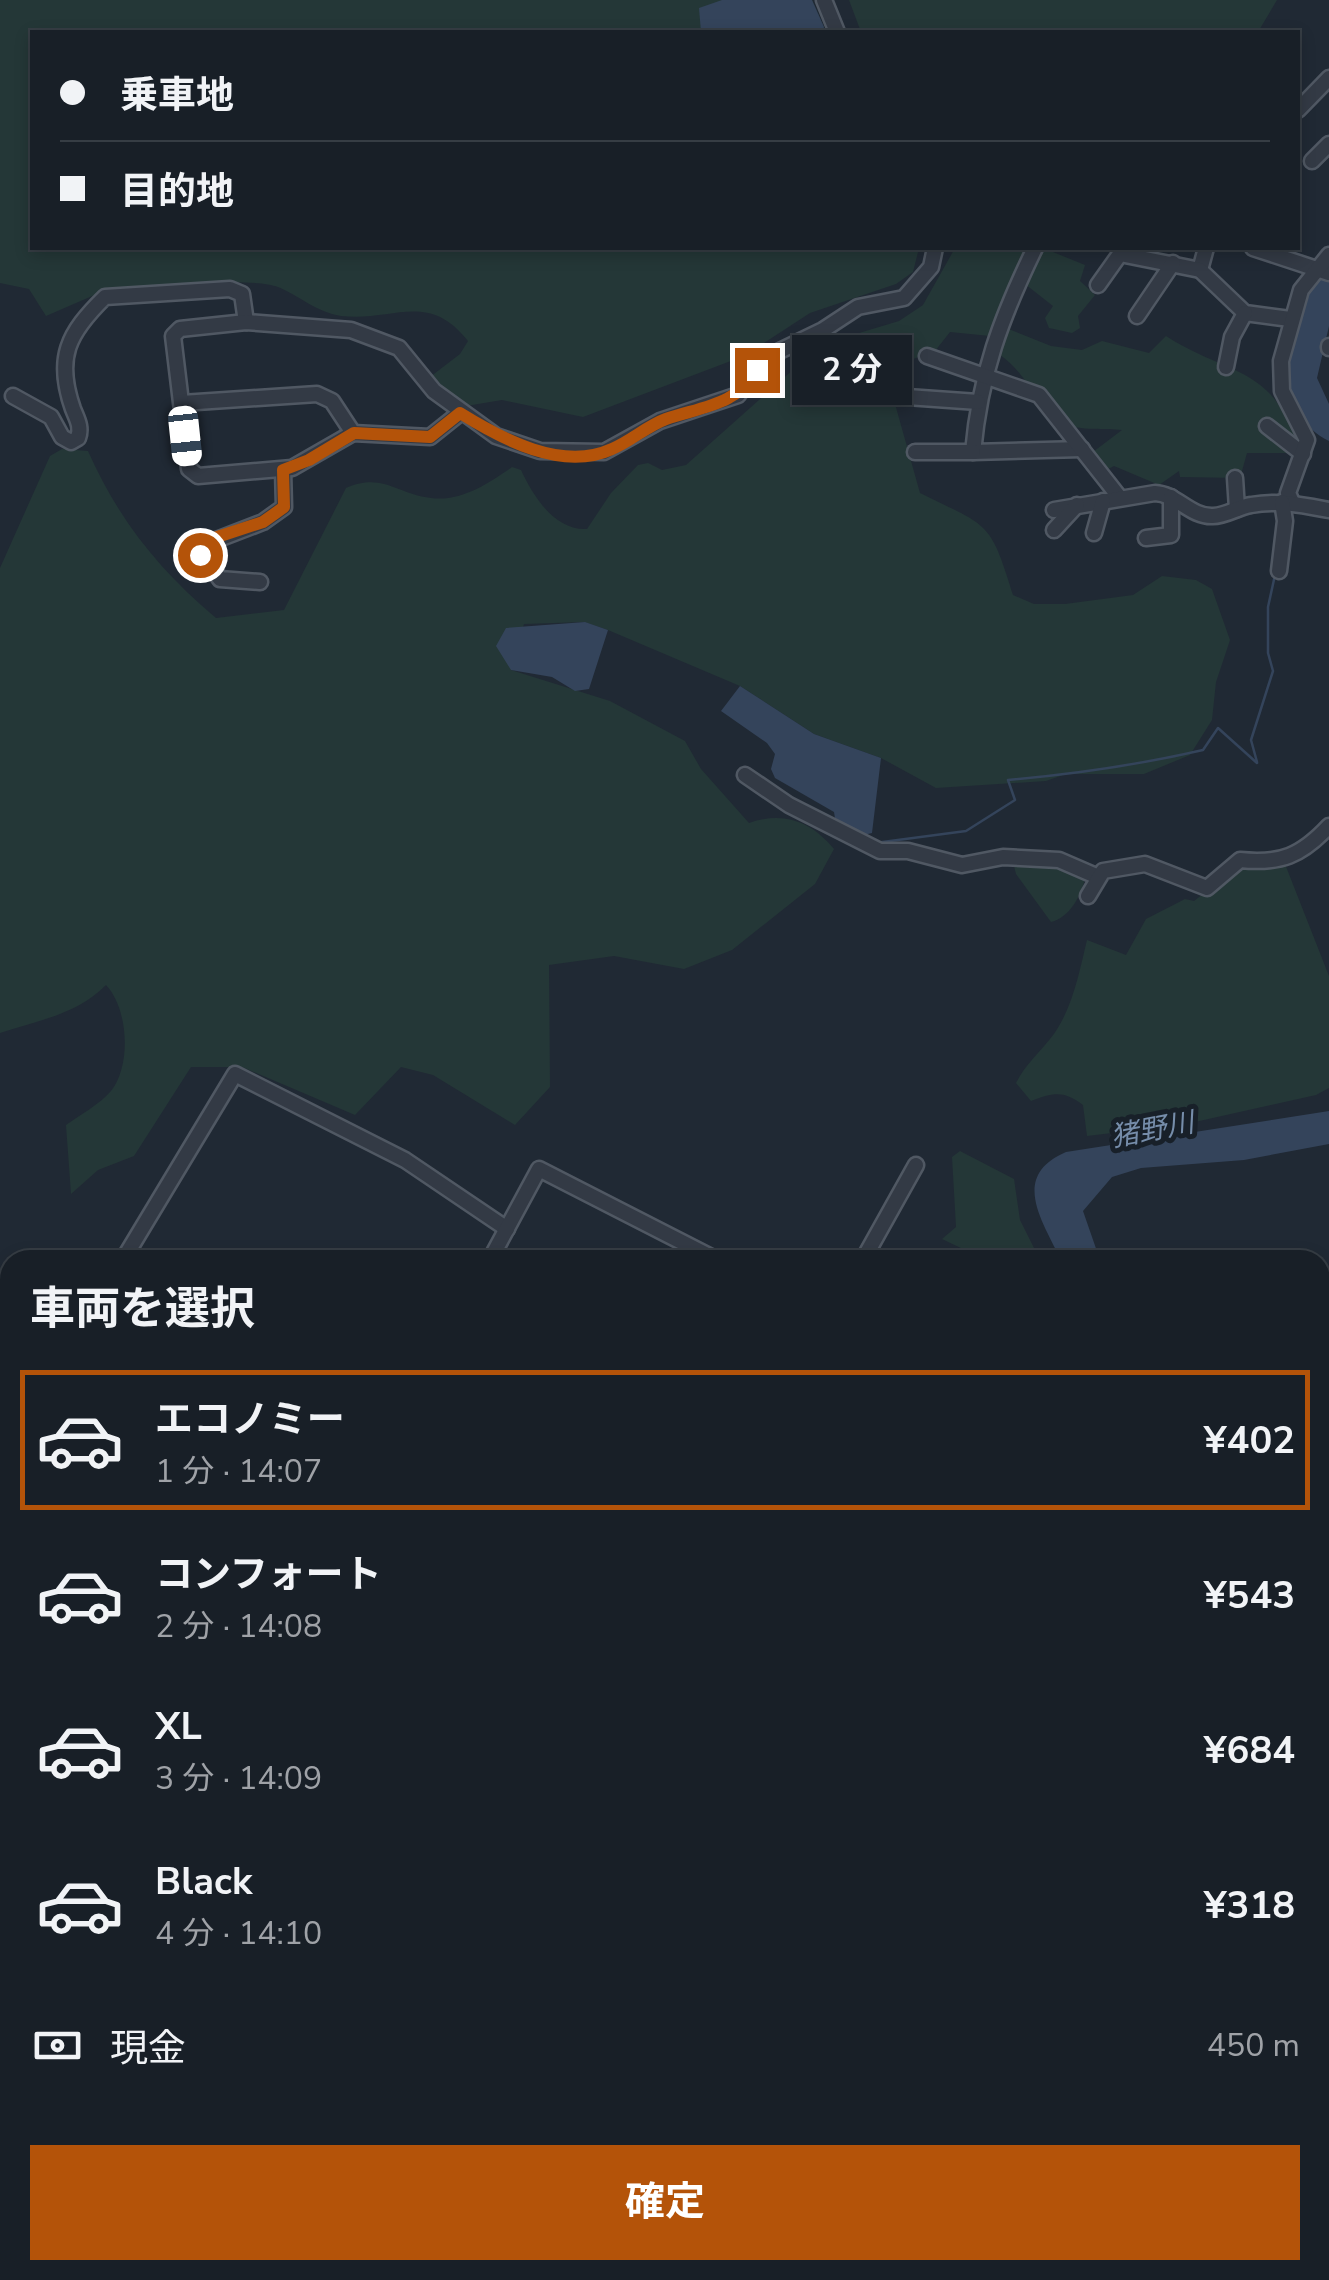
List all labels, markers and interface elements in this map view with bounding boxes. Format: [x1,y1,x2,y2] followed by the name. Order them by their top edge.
[120,70,234,121] text: 乗車地
[120,166,234,217] text: 目的地
[792,335,912,405] callout: 2 分
[735,348,780,393] route end
[822,348,882,391] text: 2 分
[167,405,203,467] car
[178,533,223,578] route start
[1107,1103,1200,1157] water label: 猪野川
[30,1279,255,1340] text: 車両を選択
[155,1394,345,1445] text: エコノミー
[35,1395,125,1485] icon: car
[1204,1415,1295,1466] text: ¥402
[155,1450,322,1493] text: 1 分 · 14:07
[155,1549,382,1600] text: コンフォート
[35,1550,125,1640] icon: car
[1204,1570,1295,1621] text: ¥543
[155,1605,322,1648] text: 2 分 · 14:08
[155,1701,202,1752] text: XL
[35,1705,125,1795] icon: car
[1204,1725,1295,1776] text: ¥684
[155,1757,322,1800] text: 3 分 · 14:09
[155,1856,252,1907] text: Black
[35,1860,125,1950] icon: car
[1204,1880,1295,1931] text: ¥318
[155,1912,322,1955] text: 4 分 · 14:10
[30,2018,85,2073] icon: cash
[110,2023,186,2074] text: 現金
[1207,2024,1300,2067] text: 450 m
[30,2145,1300,2260] button: 確定

